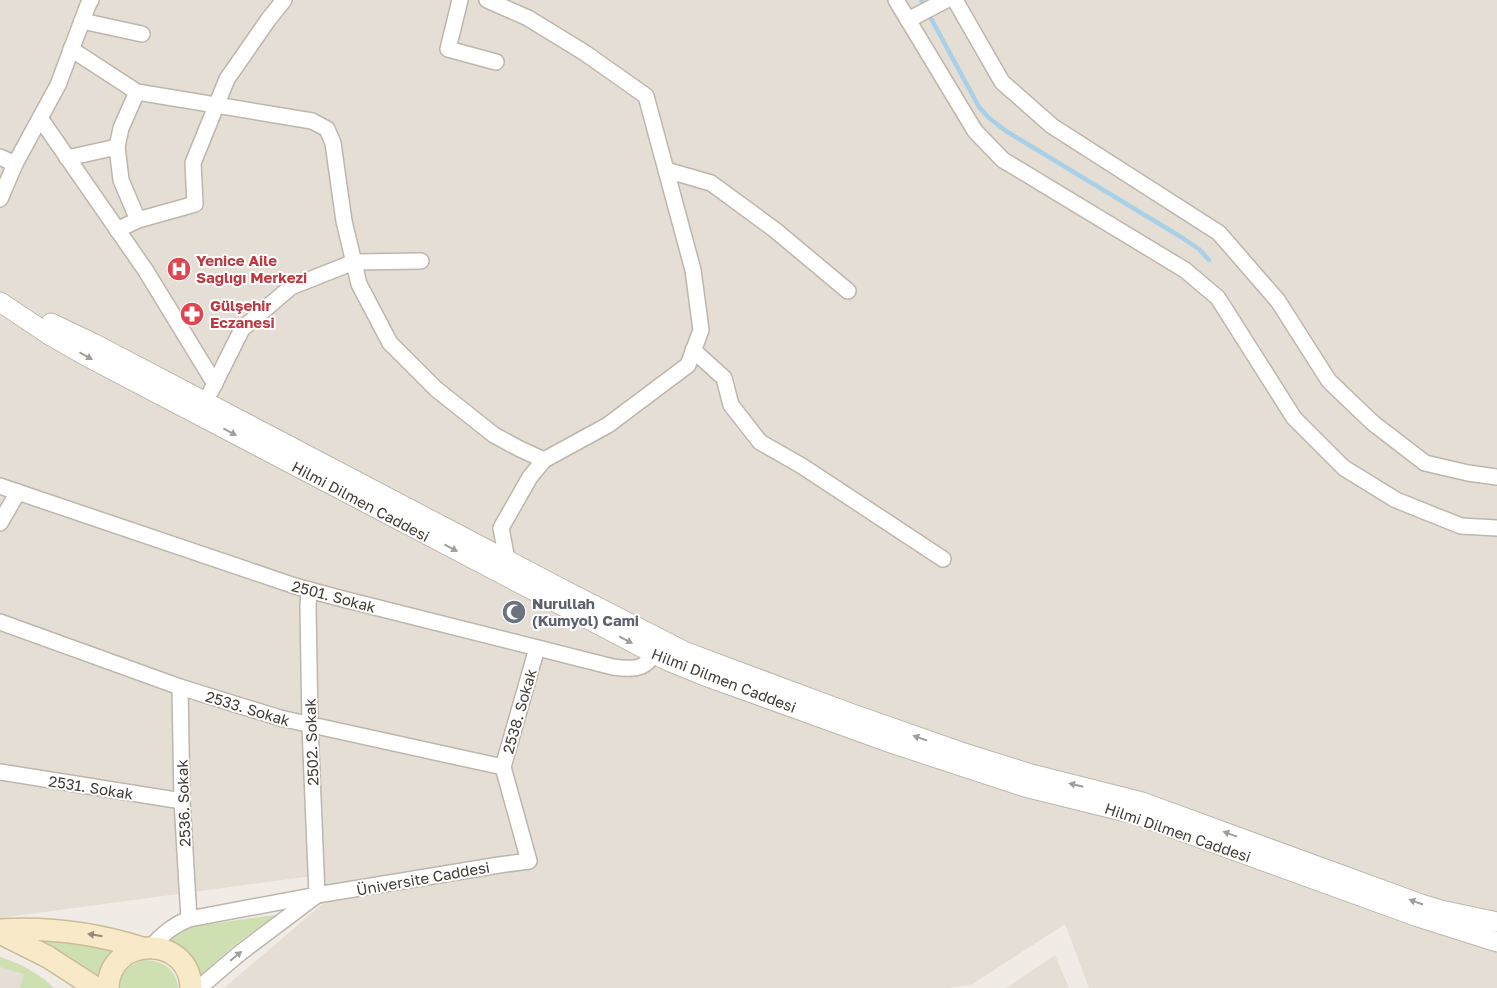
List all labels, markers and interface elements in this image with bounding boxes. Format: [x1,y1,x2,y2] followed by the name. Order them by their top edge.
[196,251,307,286] place label: Yenice Aile Sağlığı Merkezi
[166,256,192,282] hospital icon: Yenice Aile Sağlığı Merkezi
[210,296,275,331] place label: Gülşehir Eczanesi
[179,301,205,327] pharmacy icon: Gülşehir Eczanesi
[79,352,93,360] one-way arrow
[223,427,236,436] one-way arrow
[289,457,433,545] street label: Hilmi Dilmen Caddesi
[444,544,458,552] one-way arrow
[290,576,378,616] street label: 2501. Sokak
[532,594,639,629] place label: Nurullah (Kumyol) Cami
[501,599,527,625] mosque icon: Nurullah (Kumyol) Cami
[619,636,633,644] one-way arrow
[649,644,799,716] street label: Hilmi Dilmen Caddesi
[498,666,540,756] street label: 2538. Sokak
[204,687,293,729] street label: 2533. Sokak
[300,697,322,786] street label: 2502. Sokak
[912,734,927,742] one-way arrow
[172,759,194,847] street label: 2536. Sokak
[47,771,135,803] street label: 2531. Sokak
[1068,781,1083,789] one-way arrow
[1103,799,1253,865] street label: Hilmi Dilmen Caddesi
[1223,830,1238,837] one-way arrow
[355,857,491,899] street label: Üniversite Caddesi
[1408,898,1423,906] one-way arrow
[87,931,103,939] one-way arrow
[229,951,242,962] one-way arrow

